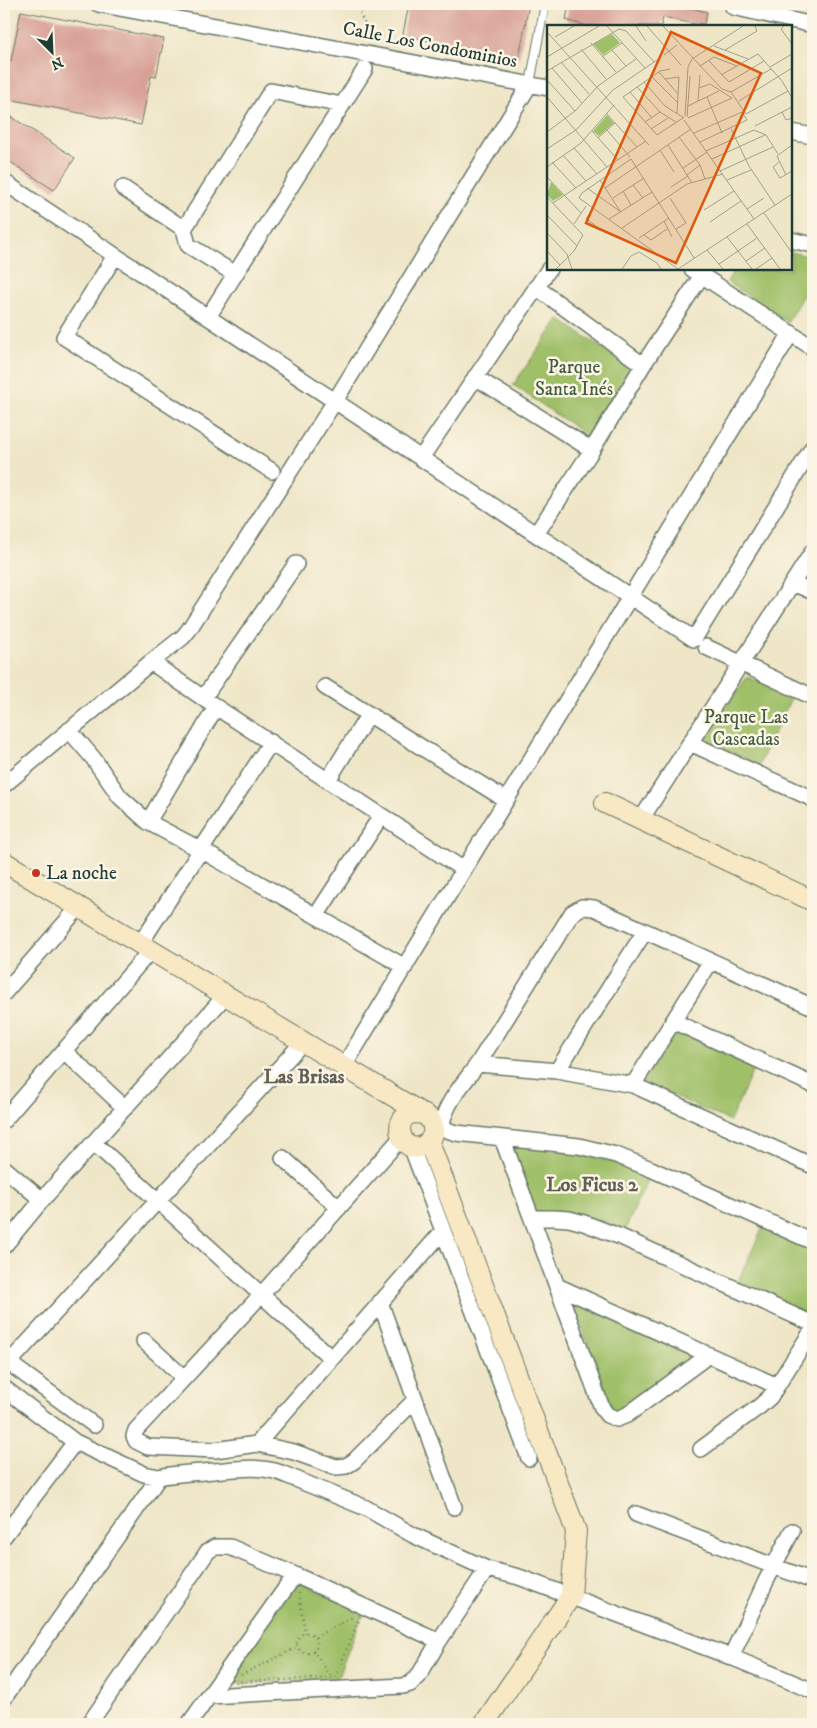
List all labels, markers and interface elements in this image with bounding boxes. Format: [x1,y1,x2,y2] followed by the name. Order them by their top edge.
[341,17,519,73] street label: Calle Los Condominios
[547,25,792,270] inset map
[28,28,78,78] north arrow
[48,52,66,74] text: N
[535,356,613,401] park label: Parque Santa Inés
[704,706,788,751] park label: Parque Las Cascadas
[46,862,117,885] place label: La noche
[30,867,42,879] marker: La noche
[264,1065,345,1090] district label: Las Brisas
[546,1173,639,1198] district label: Los Ficus 2

